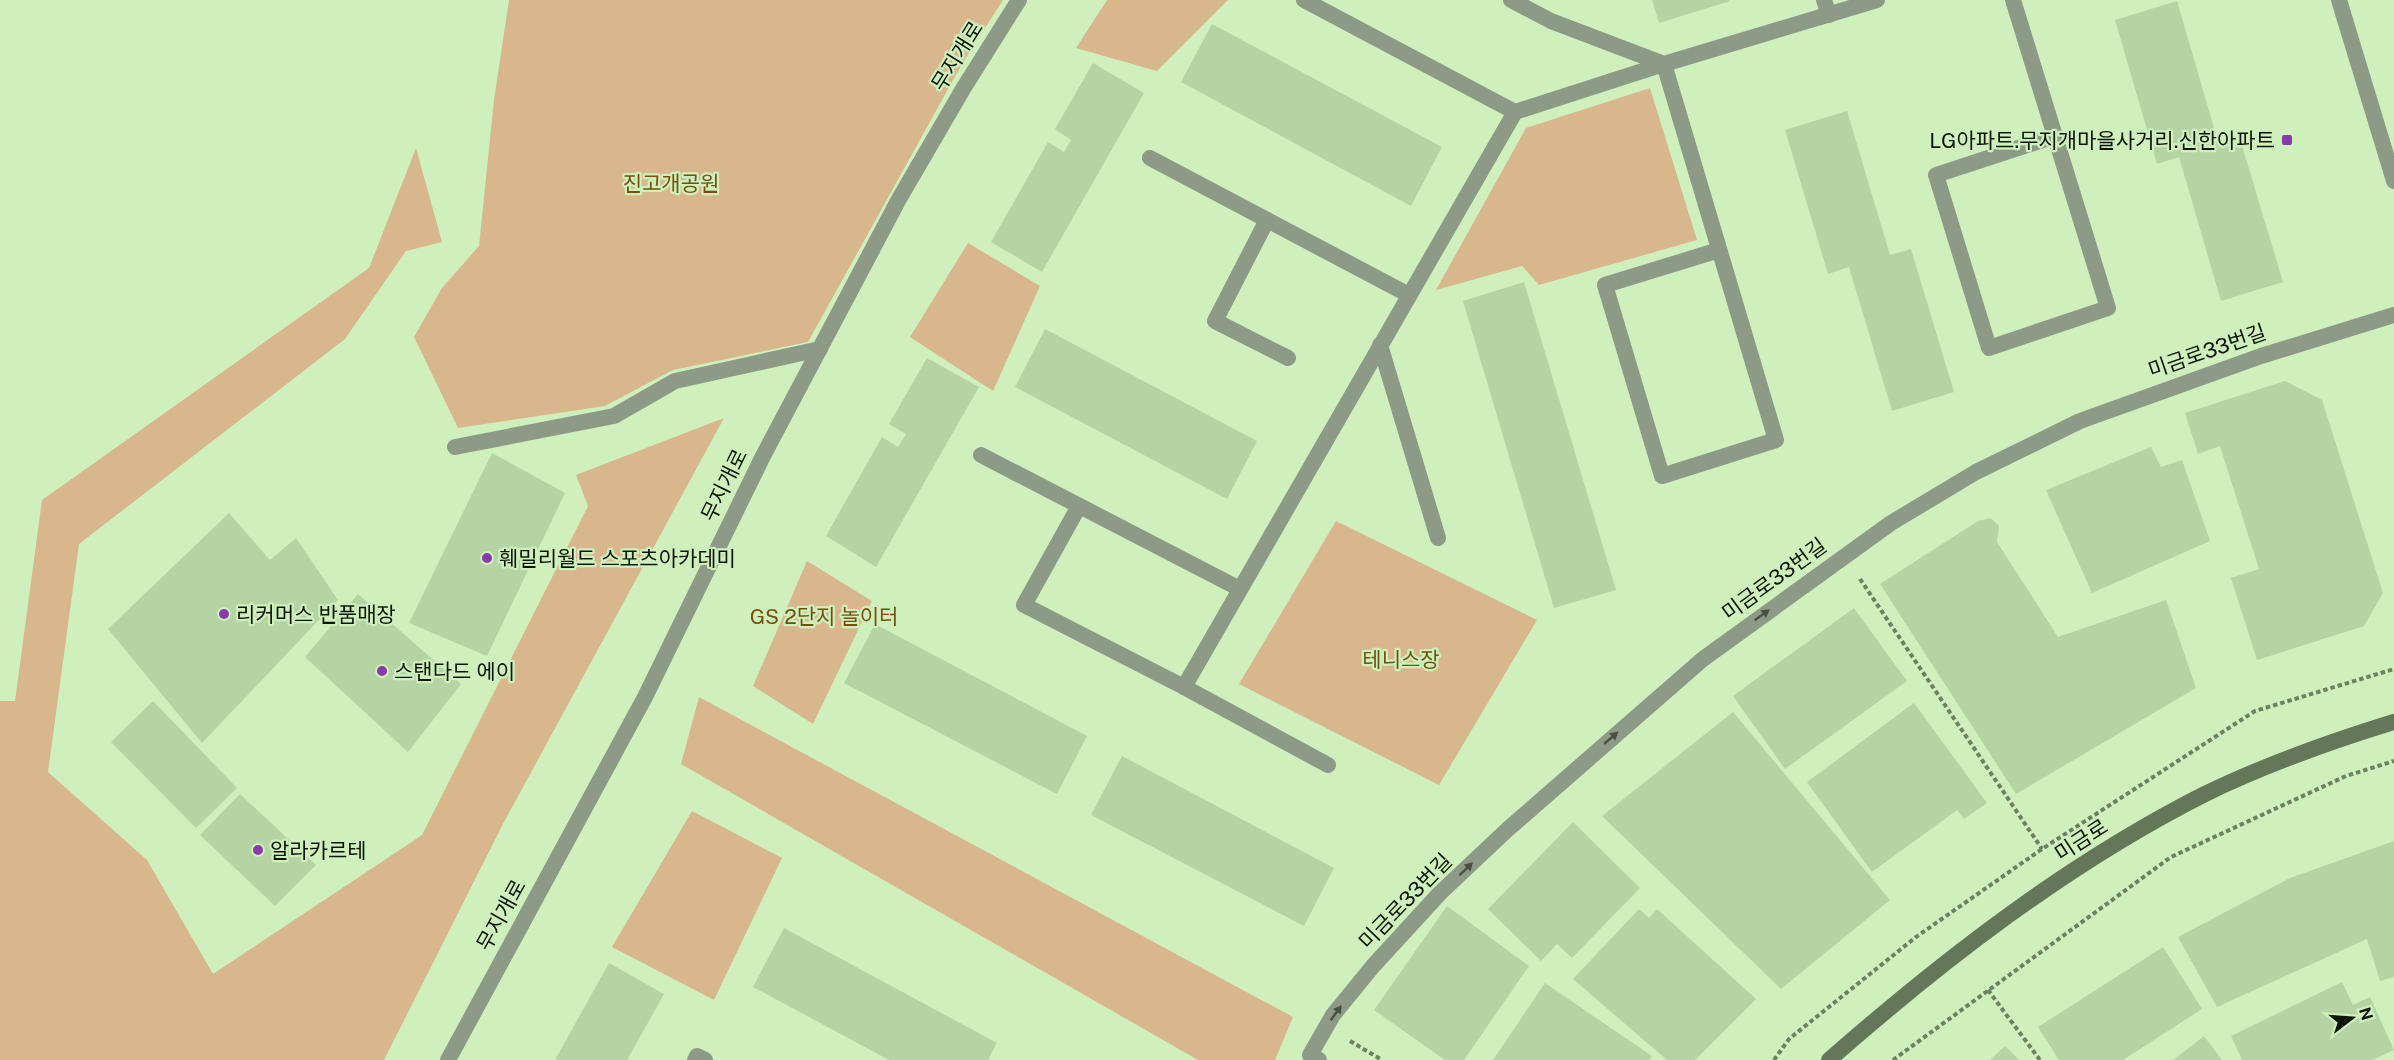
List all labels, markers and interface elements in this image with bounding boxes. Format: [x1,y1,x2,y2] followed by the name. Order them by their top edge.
[926,17,988,95] street label: 무지개로
[1929,128,2275,153] place label: LG아파트.무지개마을사거리.신한아파트
[2280,133,2294,147] marker: LG아파트.무지개마을사거리.신한아파트
[623,171,719,196] park label: 진고개공원
[2145,319,2269,383] street label: 미금로33번길
[696,445,752,525] street label: 무지개로
[1717,533,1831,625] street label: 미금로33번길
[499,546,736,571] place label: 훼밀리월드 스포츠아카데미
[480,551,494,565] marker: 훼밀리월드 스포츠아카데미
[236,602,396,627] place label: 리커머스 반품매장
[750,604,898,629] park label: GS 2단지 놀이터
[217,607,231,621] marker: 리커머스 반품매장
[1753,609,1769,621] one-way arrow
[1362,647,1440,672] park label: 테니스장
[394,659,515,684] place label: 스탠다드 에이
[375,664,389,678] marker: 스탠다드 에이
[1603,732,1618,745] one-way arrow
[2050,814,2112,866] street label: 미금로
[270,838,367,863] place label: 알라카르테
[251,843,265,857] marker: 알라카르테
[1353,848,1457,954] street label: 미금로33번길
[1459,862,1473,876] one-way arrow
[471,875,531,955] street label: 무지개로
[2322,988,2382,1048] north arrow
[2355,1005,2377,1023] text: N
[1330,1006,1342,1022] one-way arrow

